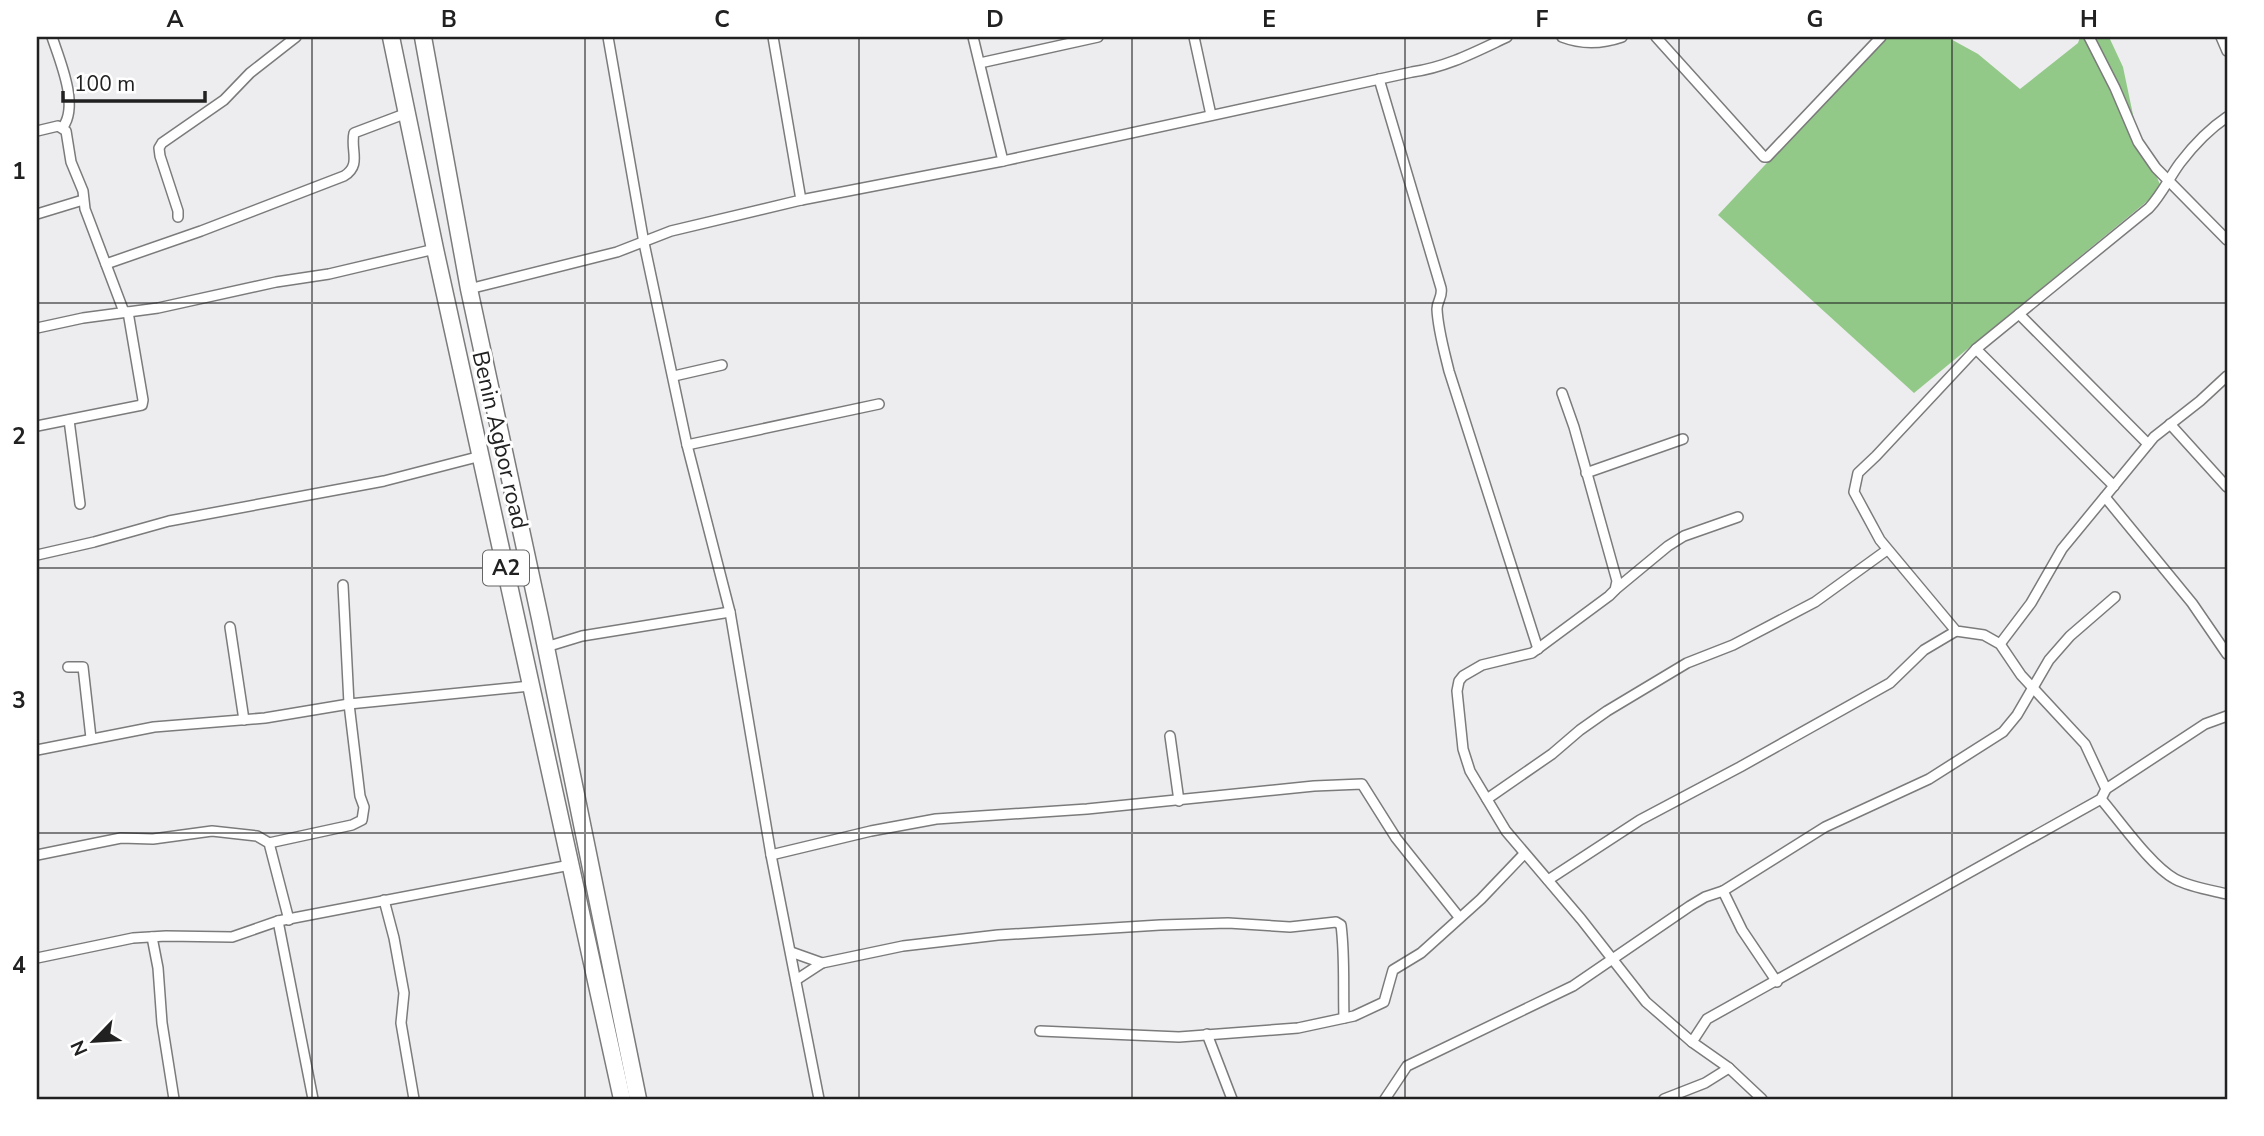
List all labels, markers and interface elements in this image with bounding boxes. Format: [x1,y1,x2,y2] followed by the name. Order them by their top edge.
[166,4,184,35] text: A
[441,4,457,35] text: B
[714,4,730,35] text: C
[986,4,1004,35] text: D
[1262,4,1276,35] text: E
[1536,4,1549,35] text: F
[1807,4,1823,35] text: G
[2080,4,2098,35] text: H
[63,60,205,104] scale bar
[74,70,135,98] text: 100 m
[12,156,26,187] text: 1
[464,348,536,532] street label: Benin Agbor road
[12,421,26,452] text: 2
[483,550,529,586] road number: A2
[12,685,26,716] text: 3
[12,950,26,981] text: 4
[60,1006,130,1076] north arrow
[65,1036,94,1060] text: N

